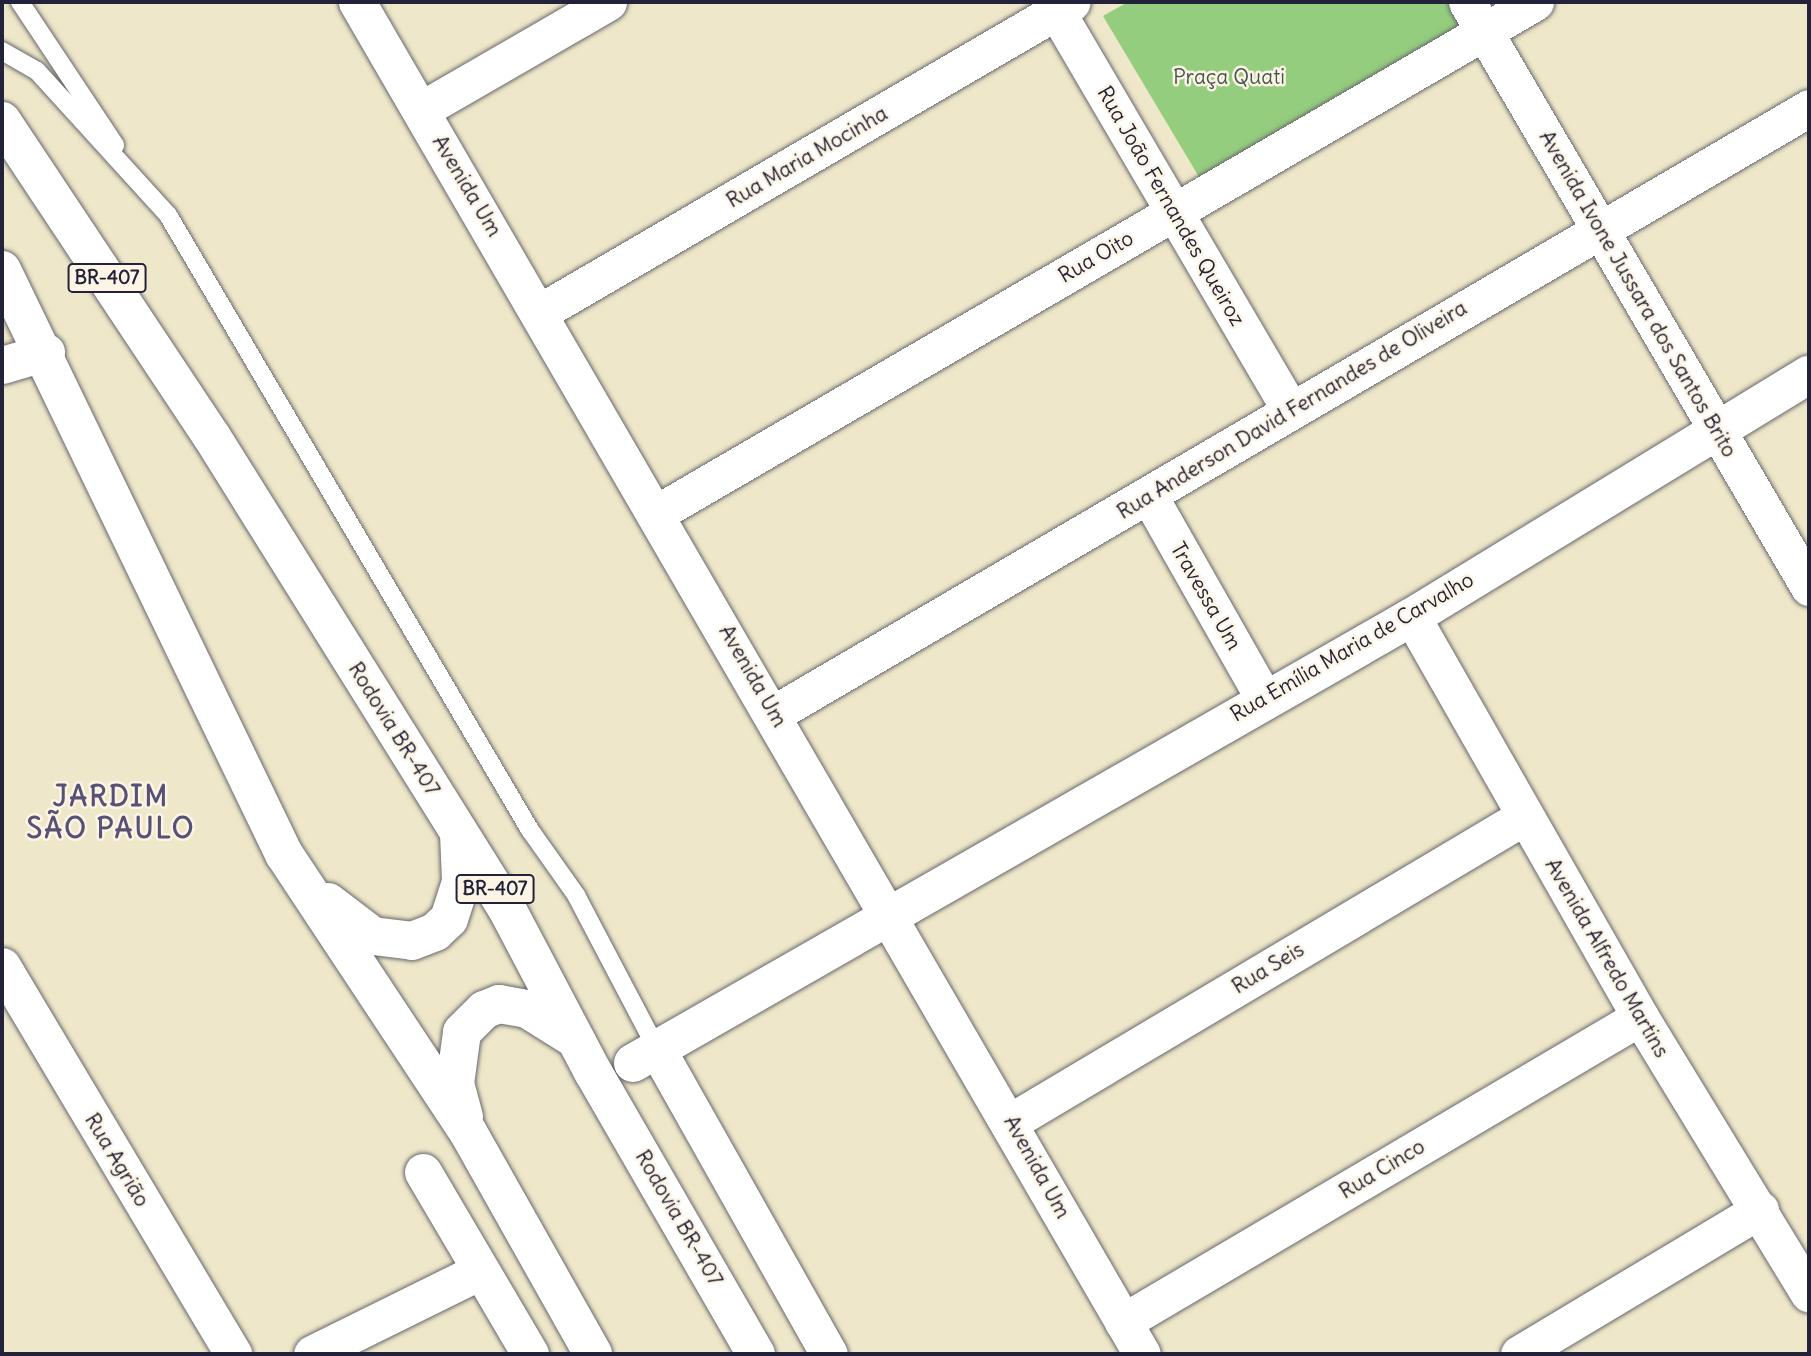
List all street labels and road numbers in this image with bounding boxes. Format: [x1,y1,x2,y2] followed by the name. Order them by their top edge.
[1092,82,1250,330] street label: Rua João Fernandes Queiroz
[722,101,892,213] street label: Rua Maria Mocinha
[1534,126,1742,462] street label: Avenida Ivone Jussara dos Santos Brito
[427,131,507,241] street label: Avenida Um
[1054,226,1138,288] street label: Rua Oito
[67,262,147,294] road number: BR-407
[1113,295,1471,525] street label: Rua Anderson David Fernandes de Oliveira
[1165,538,1247,654] street label: Travessa Um
[1226,567,1478,727] street label: Rua Emília Maria de Carvalho
[714,620,792,732] street label: Avenida Um
[343,658,445,800] street label: Rodovia BR-407
[1540,854,1674,1062] street label: Avenida Alfredo Martins
[455,874,535,904] road number: BR-407
[1227,937,1309,999] street label: Rua Seis
[79,1109,155,1211] street label: Rua Agrião
[998,1111,1076,1223] street label: Avenida Um
[1335,1134,1429,1204] street label: Rua Cinco
[630,1146,728,1290] street label: Rodovia BR-407

